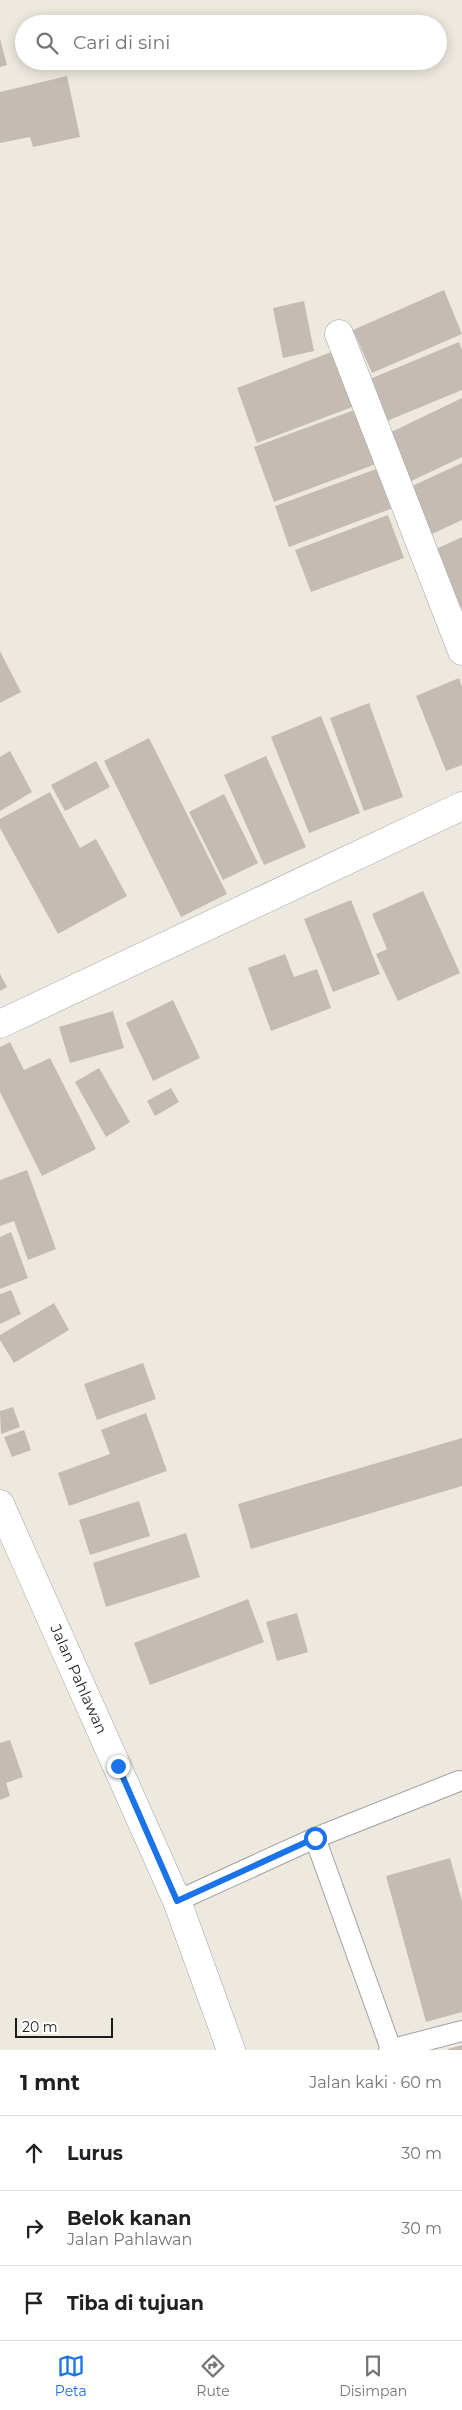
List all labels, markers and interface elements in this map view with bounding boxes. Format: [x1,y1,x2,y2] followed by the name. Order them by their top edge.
[15,15,447,70] search box
[33,29,61,57] icon: search
[73,31,170,54] text: Cari di sini
[46,1621,112,1737] street label: Jalan Pahlawan
[107,1755,130,1778] route end
[304,1827,327,1850] route start
[15,2015,112,2038] scale bar
[22,2018,58,2036] text: 20 m
[20,2070,80,2095] text: 1 mnt
[309,2073,442,2092] text: Jalan kaki · 60 m
[20,2139,48,2167] icon: ahead
[67,2142,123,2165] text: Lurus
[401,2144,442,2163] text: 30 m
[67,2207,191,2230] text: Belok kanan
[20,2214,48,2242] icon: right
[401,2219,442,2238] text: 30 m
[67,2230,192,2249] text: Jalan Pahlawan
[20,2289,48,2317] icon: arrive
[67,2292,204,2315] text: Tiba di tujuan
[55,2352,87,2400] tab: Peta
[196,2352,230,2400] tab: Rute
[339,2352,407,2400] tab: Disimpan

